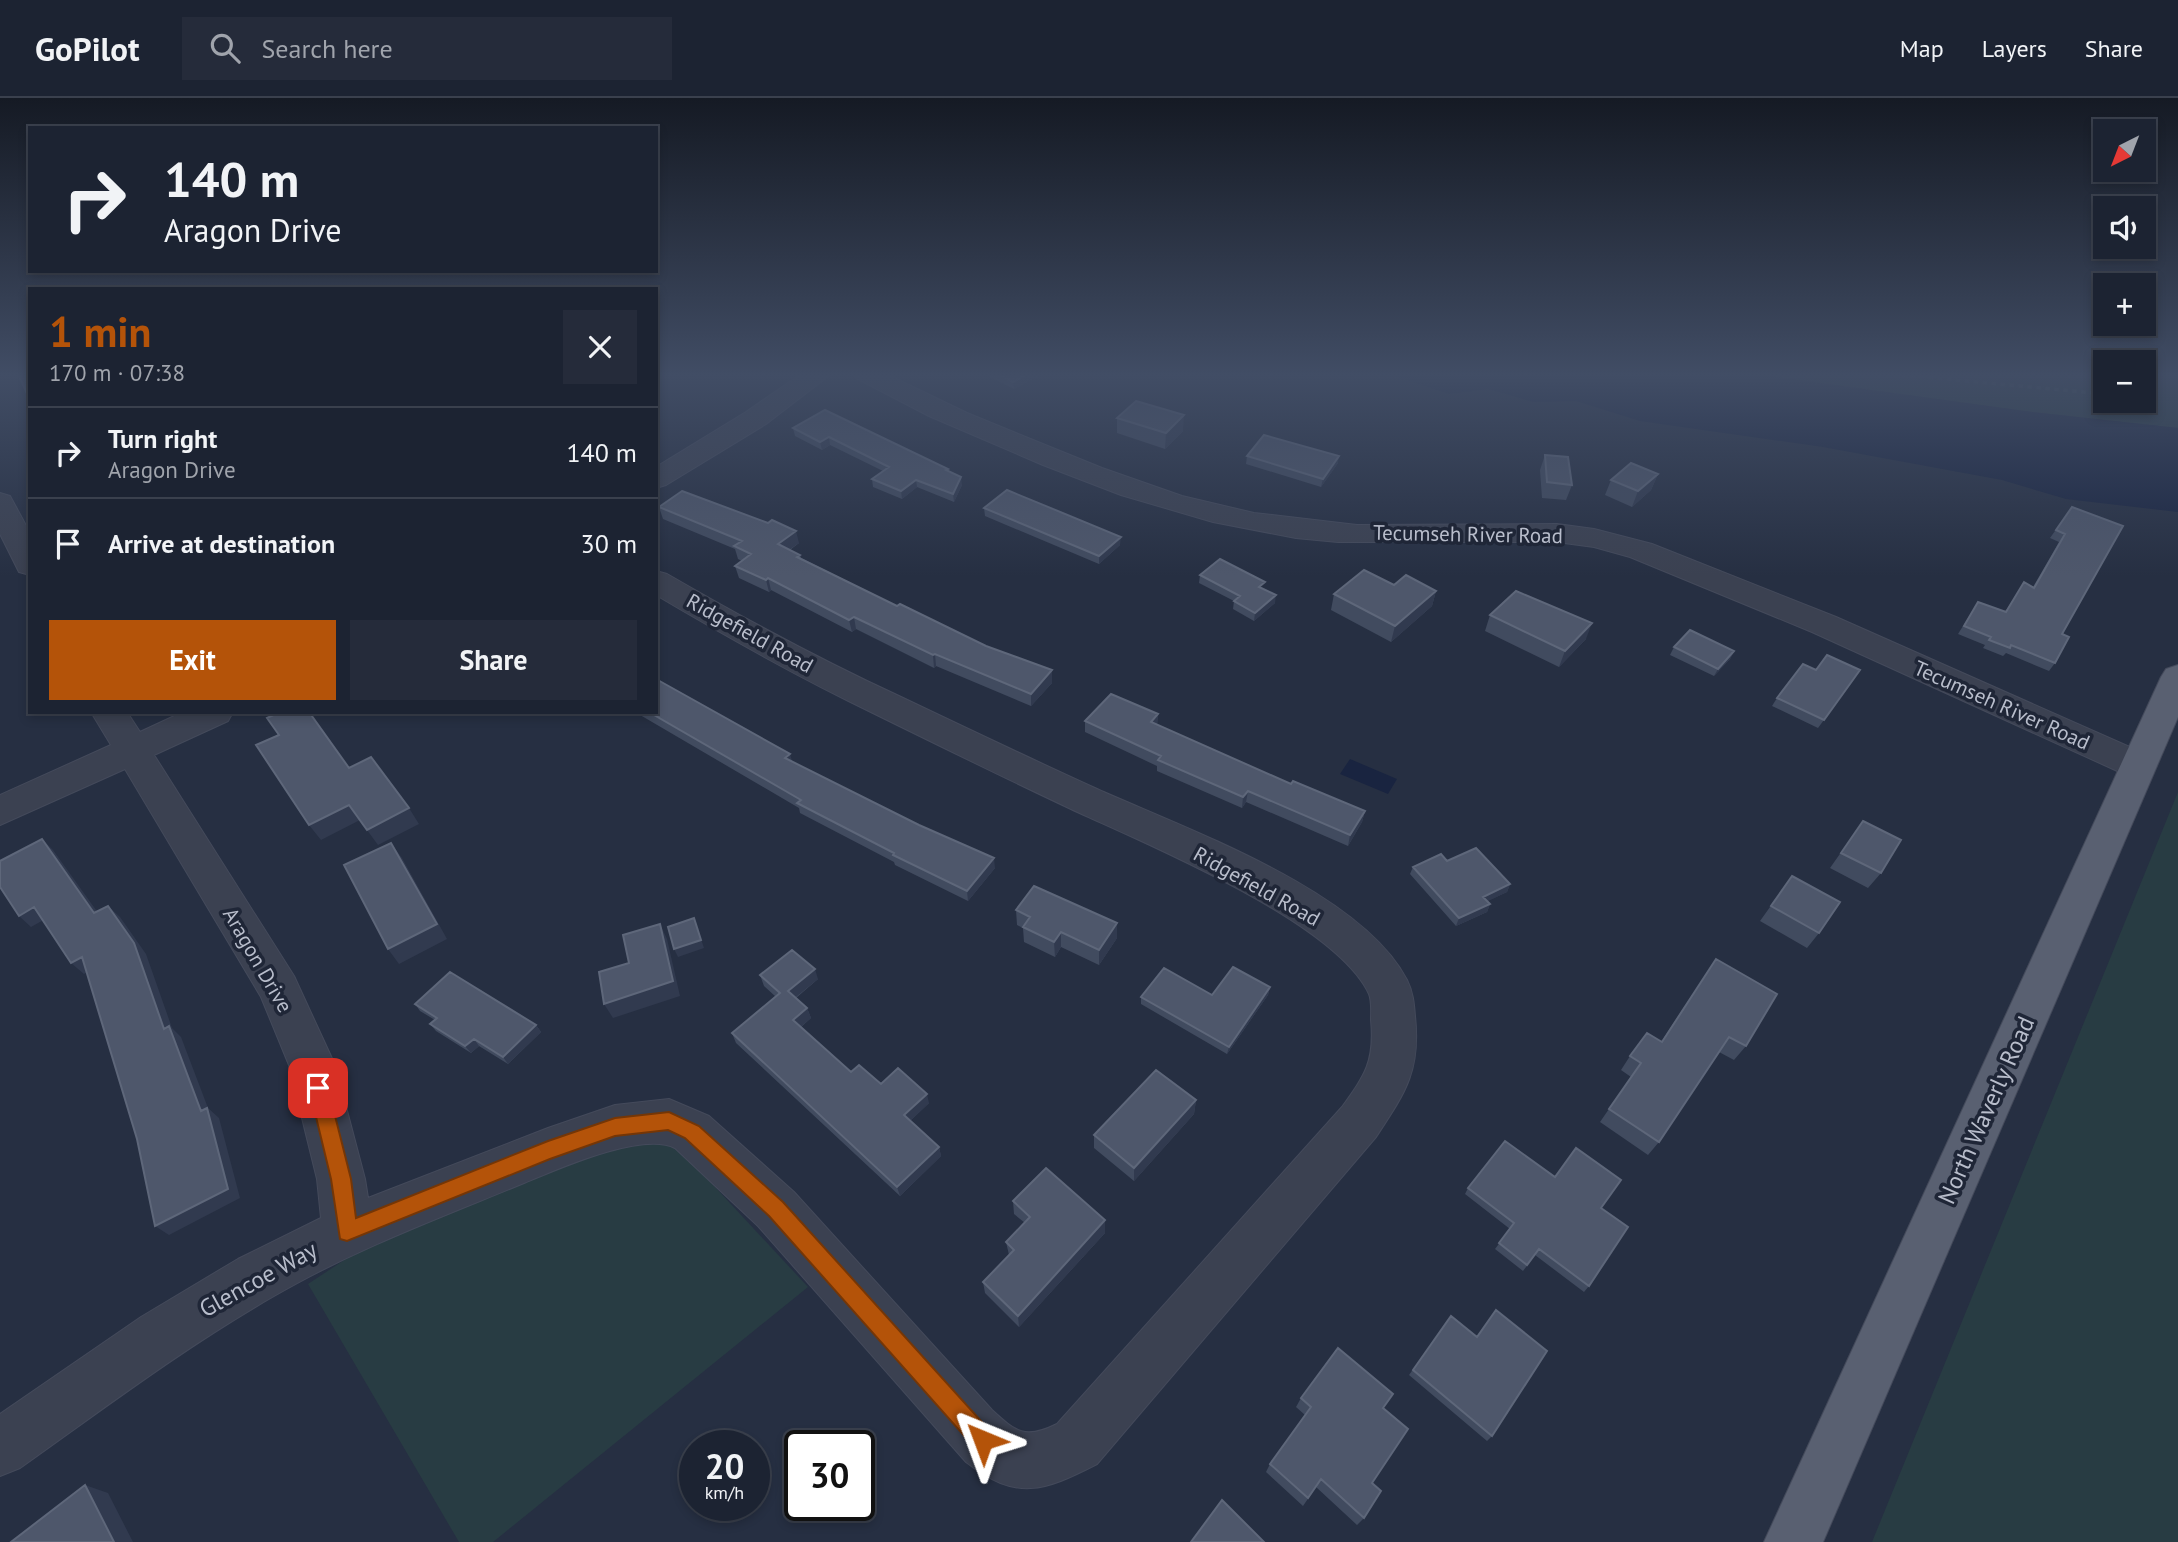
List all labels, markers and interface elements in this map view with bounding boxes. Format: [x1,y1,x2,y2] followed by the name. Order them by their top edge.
[182,17,672,80] search box
[35,27,140,70] text: GoPilot
[206,29,244,67] icon: search
[262,32,393,65] text: Search here
[1900,33,1944,64] text: Map
[1982,33,2047,64] text: Layers
[2085,33,2143,64] text: Share
[2093,119,2156,182] north arrow
[2093,119,2156,413] map controls
[164,147,299,211] text: 140 m
[49,154,140,245] icon: right
[2093,196,2156,259] button: sound
[164,209,342,251] text: Aragon Drive
[2093,273,2156,336] button: +
[49,304,151,359] text: 1 min
[563,310,637,384] button: close
[2093,350,2156,413] button: −
[49,358,185,387] text: 170 m · 07:38
[108,422,217,455] text: Turn right
[49,434,87,472] icon: right
[566,436,637,469] text: 140 m
[108,455,236,484] text: Aragon Drive
[1373,519,1563,549] street label: Tecumseh River Road
[49,525,87,563] icon: arrive
[108,527,335,560] text: Arrive at destination
[581,527,637,560] text: 30 m
[682,587,818,679] street label: Ridgefield Road
[49,620,336,700] button: Exit
[350,620,637,700] button: Share
[1910,654,2094,756] street label: Tecumseh River Road
[1189,840,1325,932] street label: Ridgefield Road
[217,903,299,1017] street label: Aragon Drive
[1931,1011,2041,1209] street label: North Waverly Road
[288,1058,348,1118] pin
[299,1069,337,1107] icon: arrive
[194,1234,322,1324] street label: Glencoe Way
[946,1403,1020,1477] position arrow
[784,1430,875,1521] speed limit sign: 30
[705,1443,744,1489] text: 20
[705,1481,744,1504] text: km/h

